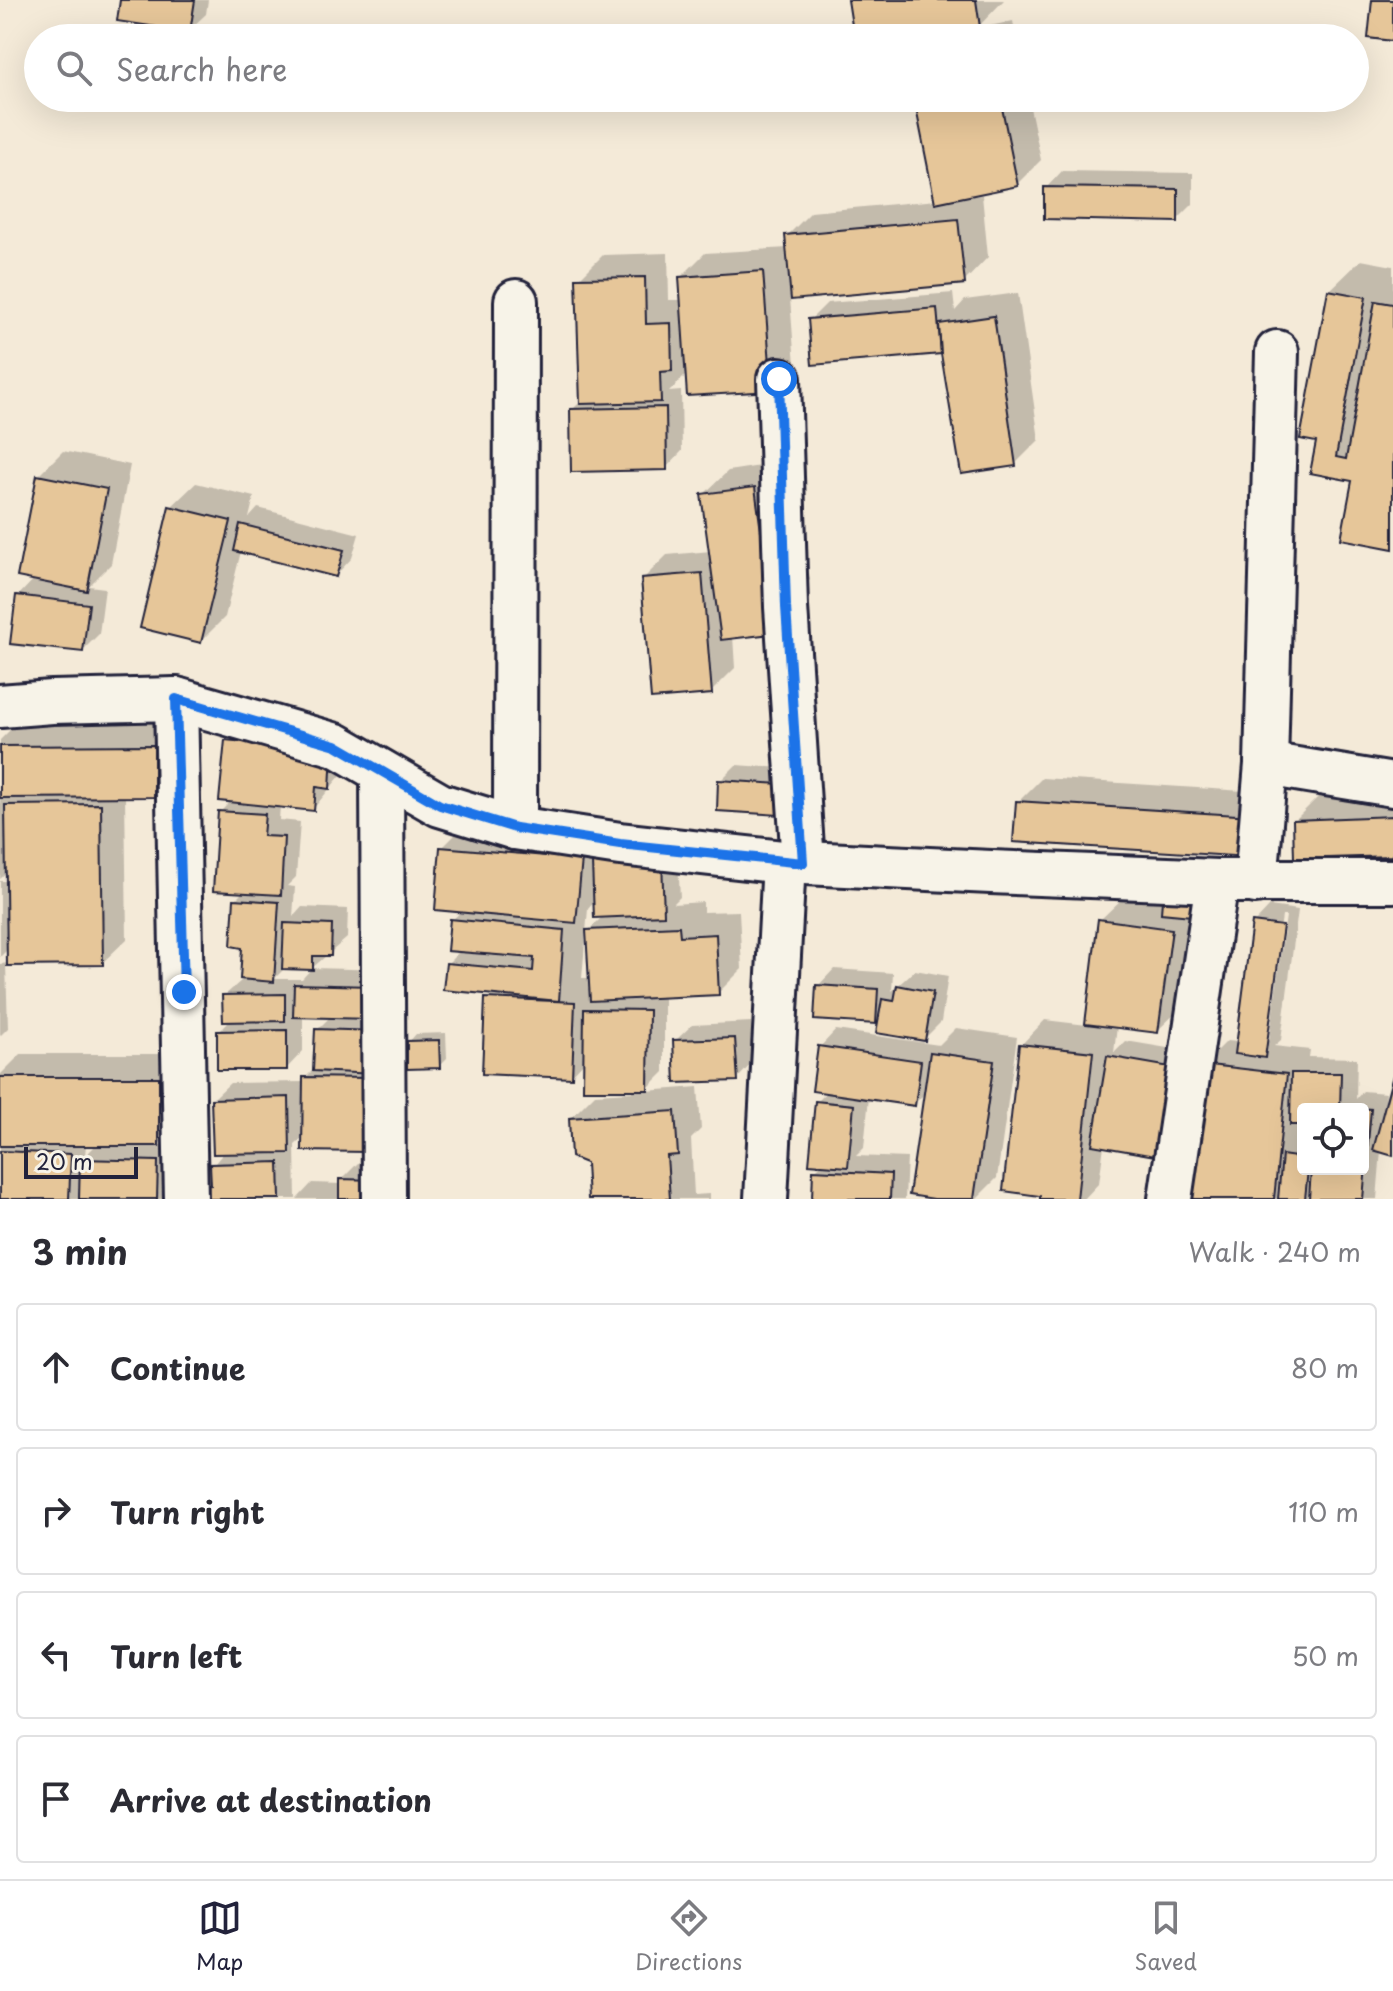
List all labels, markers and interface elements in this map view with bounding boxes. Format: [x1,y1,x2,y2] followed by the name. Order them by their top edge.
[24,24,1369,112] search box
[52,46,96,90] icon: search
[116,46,288,91] text: Search here
[761,361,797,397] route start
[166,974,202,1010] route end
[1297,1103,1369,1175] map controls
[1297,1103,1369,1175] button: locate
[24,1143,138,1179] scale bar
[36,1144,93,1177] text: 20 m
[32,1225,128,1277] text: 3 min
[1189,1232,1361,1271] text: Walk · 240 m
[34,1345,78,1389] icon: ahead
[110,1345,245,1390] text: Continue
[1291,1348,1359,1387] text: 80 m
[34,1489,78,1533] icon: right
[110,1489,265,1534] text: Turn right
[1288,1492,1359,1531] text: 110 m
[34,1633,78,1677] icon: left
[110,1633,242,1678] text: Turn left
[1292,1636,1359,1675] text: 50 m
[34,1777,78,1821] icon: arrive
[110,1777,432,1822] text: Arrive at destination
[196,1896,243,1977] tab: Map
[635,1896,742,1977] tab: Directions
[1134,1896,1197,1977] tab: Saved

